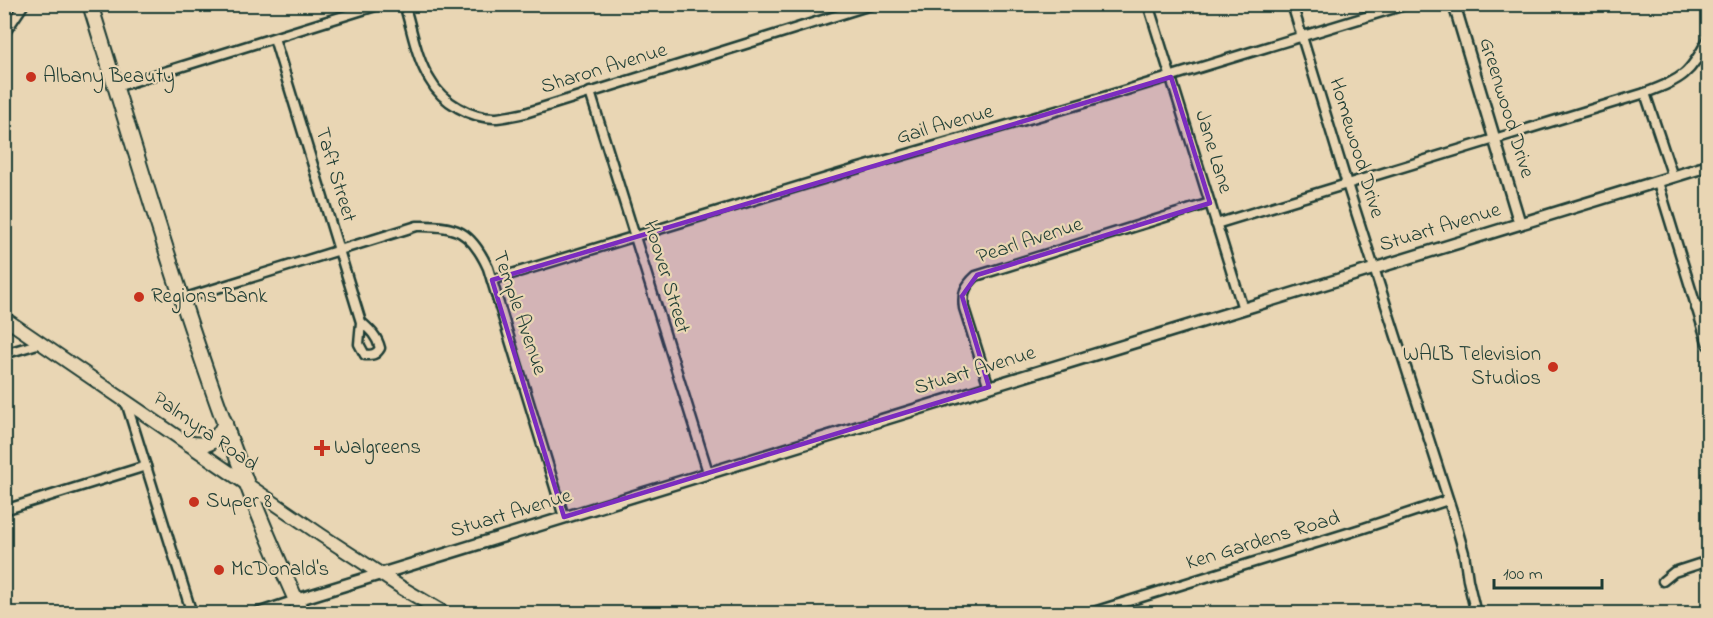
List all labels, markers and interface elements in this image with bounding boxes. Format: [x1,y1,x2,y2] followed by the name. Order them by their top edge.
[1470,34,1542,182] street label: Greenwood Drive
[537,35,671,102] street label: Sharon Avenue
[43,62,175,94] place label: Albany Beauty
[24,70,38,84] marker: Albany Beauty
[1320,74,1392,222] street label: Homewood Drive
[893,97,998,153] street label: Gail Avenue
[1186,107,1240,198] street label: Jane Lane
[306,124,364,226] street label: Taft Street
[1376,195,1505,261] street label: Stuart Avenue
[973,210,1087,272] street label: Pearl Avenue
[635,217,697,337] street label: Hoover Street
[484,247,554,380] street label: Temple Avenue
[151,282,268,314] place label: Regions Bank
[132,290,146,304] marker: Regions Bank
[911,338,1040,404] street label: Stuart Avenue
[1403,340,1541,394] place label: WALB Television Studios
[1546,360,1560,374] marker: WALB Television Studios
[145,385,264,481] street label: Palmyra Road
[334,433,421,465] place label: Walgreens
[315,441,329,455] marker: Walgreens
[447,481,576,547] street label: Stuart Avenue
[206,487,272,517] place label: Super 8
[187,495,201,509] marker: Super 8
[1182,503,1344,579] street label: Ken Gardens Road
[1494,552,1602,590] scale bar
[231,555,329,585] place label: McDonald's
[1503,562,1543,588] text: 100 m
[212,563,226,577] marker: McDonald's

